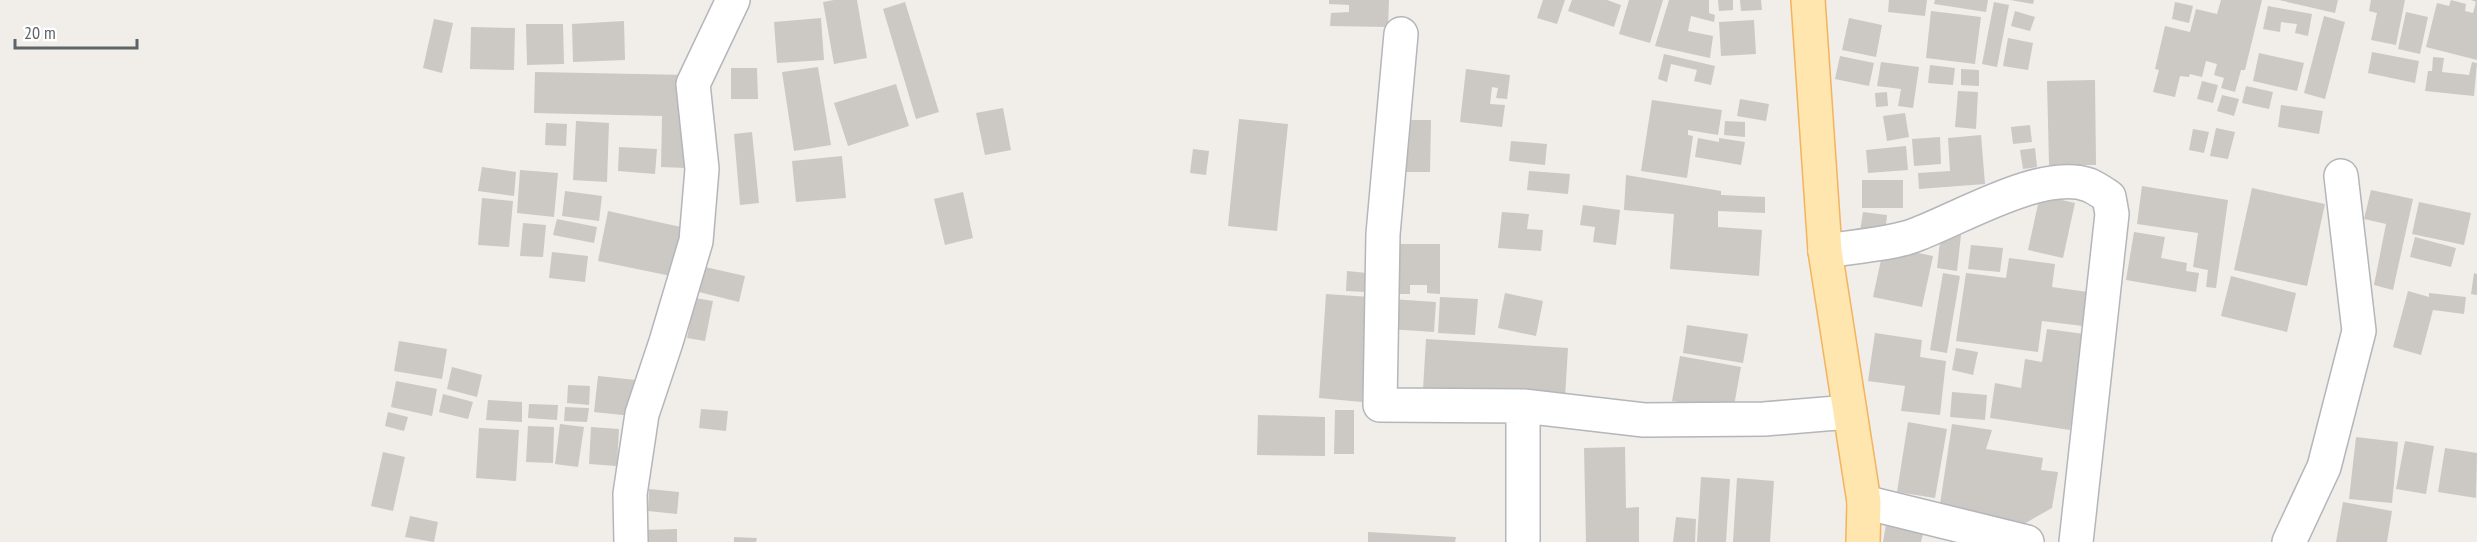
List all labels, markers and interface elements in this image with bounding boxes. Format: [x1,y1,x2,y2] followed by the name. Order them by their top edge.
[15,12,136,50] scale bar
[24,21,56,44] text: 20 m

